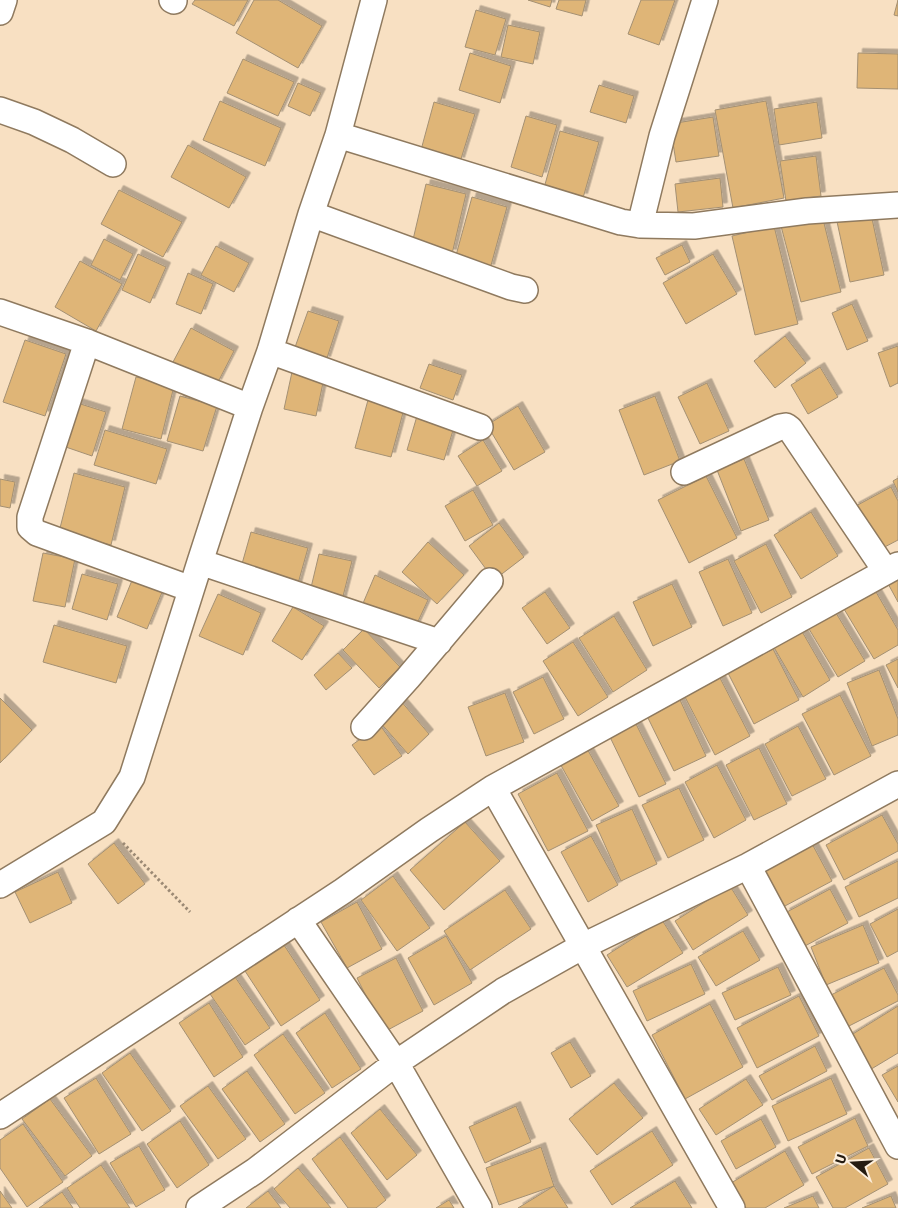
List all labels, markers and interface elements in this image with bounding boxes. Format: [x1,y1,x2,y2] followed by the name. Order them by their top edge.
[828,1138,878,1188] north arrow
[832,1152,851,1166] text: U

